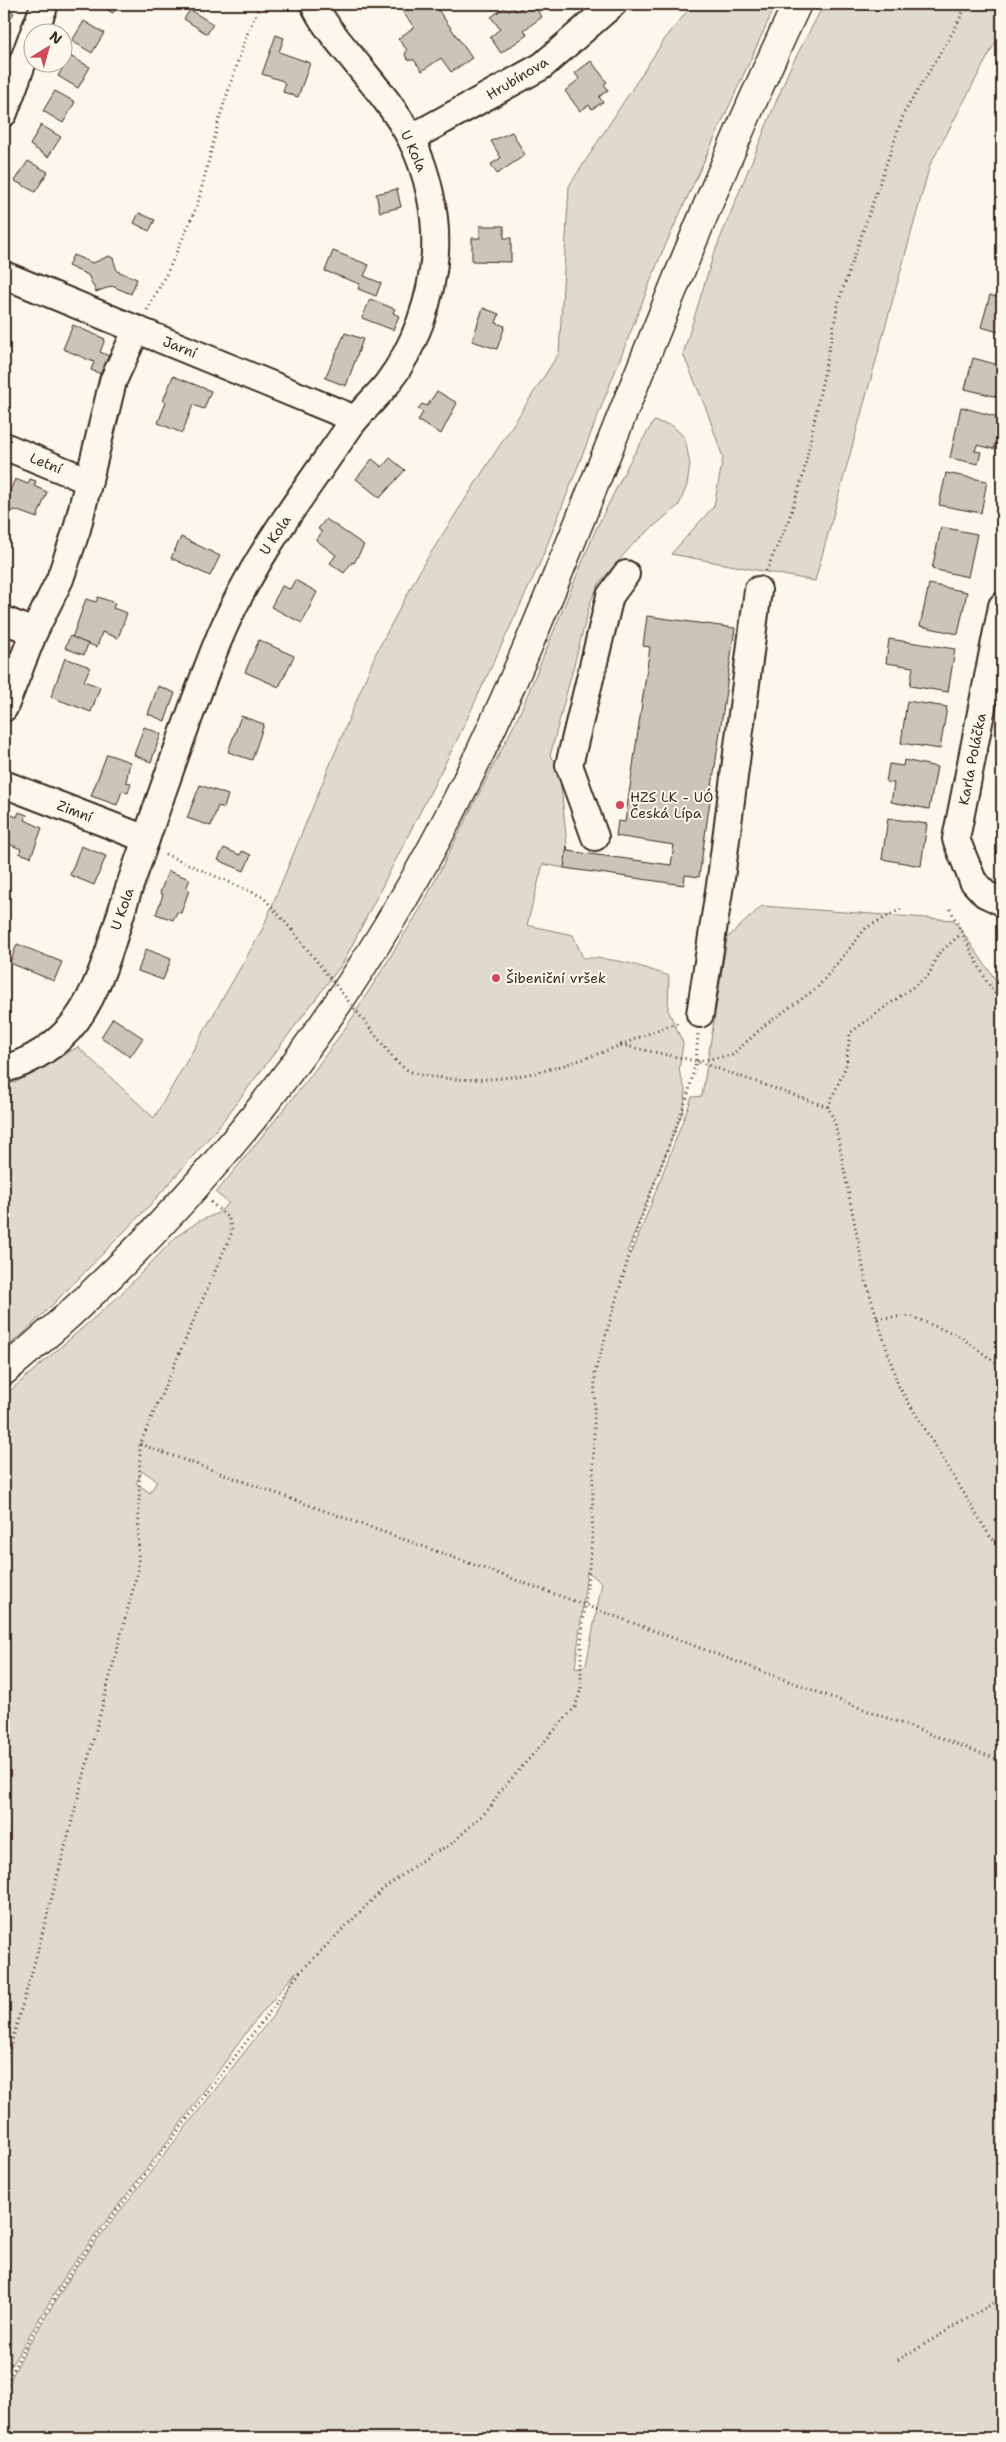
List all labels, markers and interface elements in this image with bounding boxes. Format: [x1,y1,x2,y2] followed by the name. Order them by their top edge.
[22,22,72,72] north arrow
[46,27,66,48] text: N
[483,52,551,103] street label: Hrubínova
[397,127,431,175] street label: U Kola
[160,332,200,362] street label: Jarní
[27,448,65,478] street label: Letní
[255,512,295,558] street label: U Kola
[954,711,990,806] street label: Karla Poláčka
[630,788,713,822] place label: HZS LK - UÓ Česká Lípa
[55,796,95,826] street label: Zimní
[614,799,626,811] marker: HZS LK - UÓ Česká Lípa
[106,885,138,933] street label: U Kola
[506,969,606,987] place label: Šibeniční vršek
[490,972,502,984] marker: Šibeniční vršek

